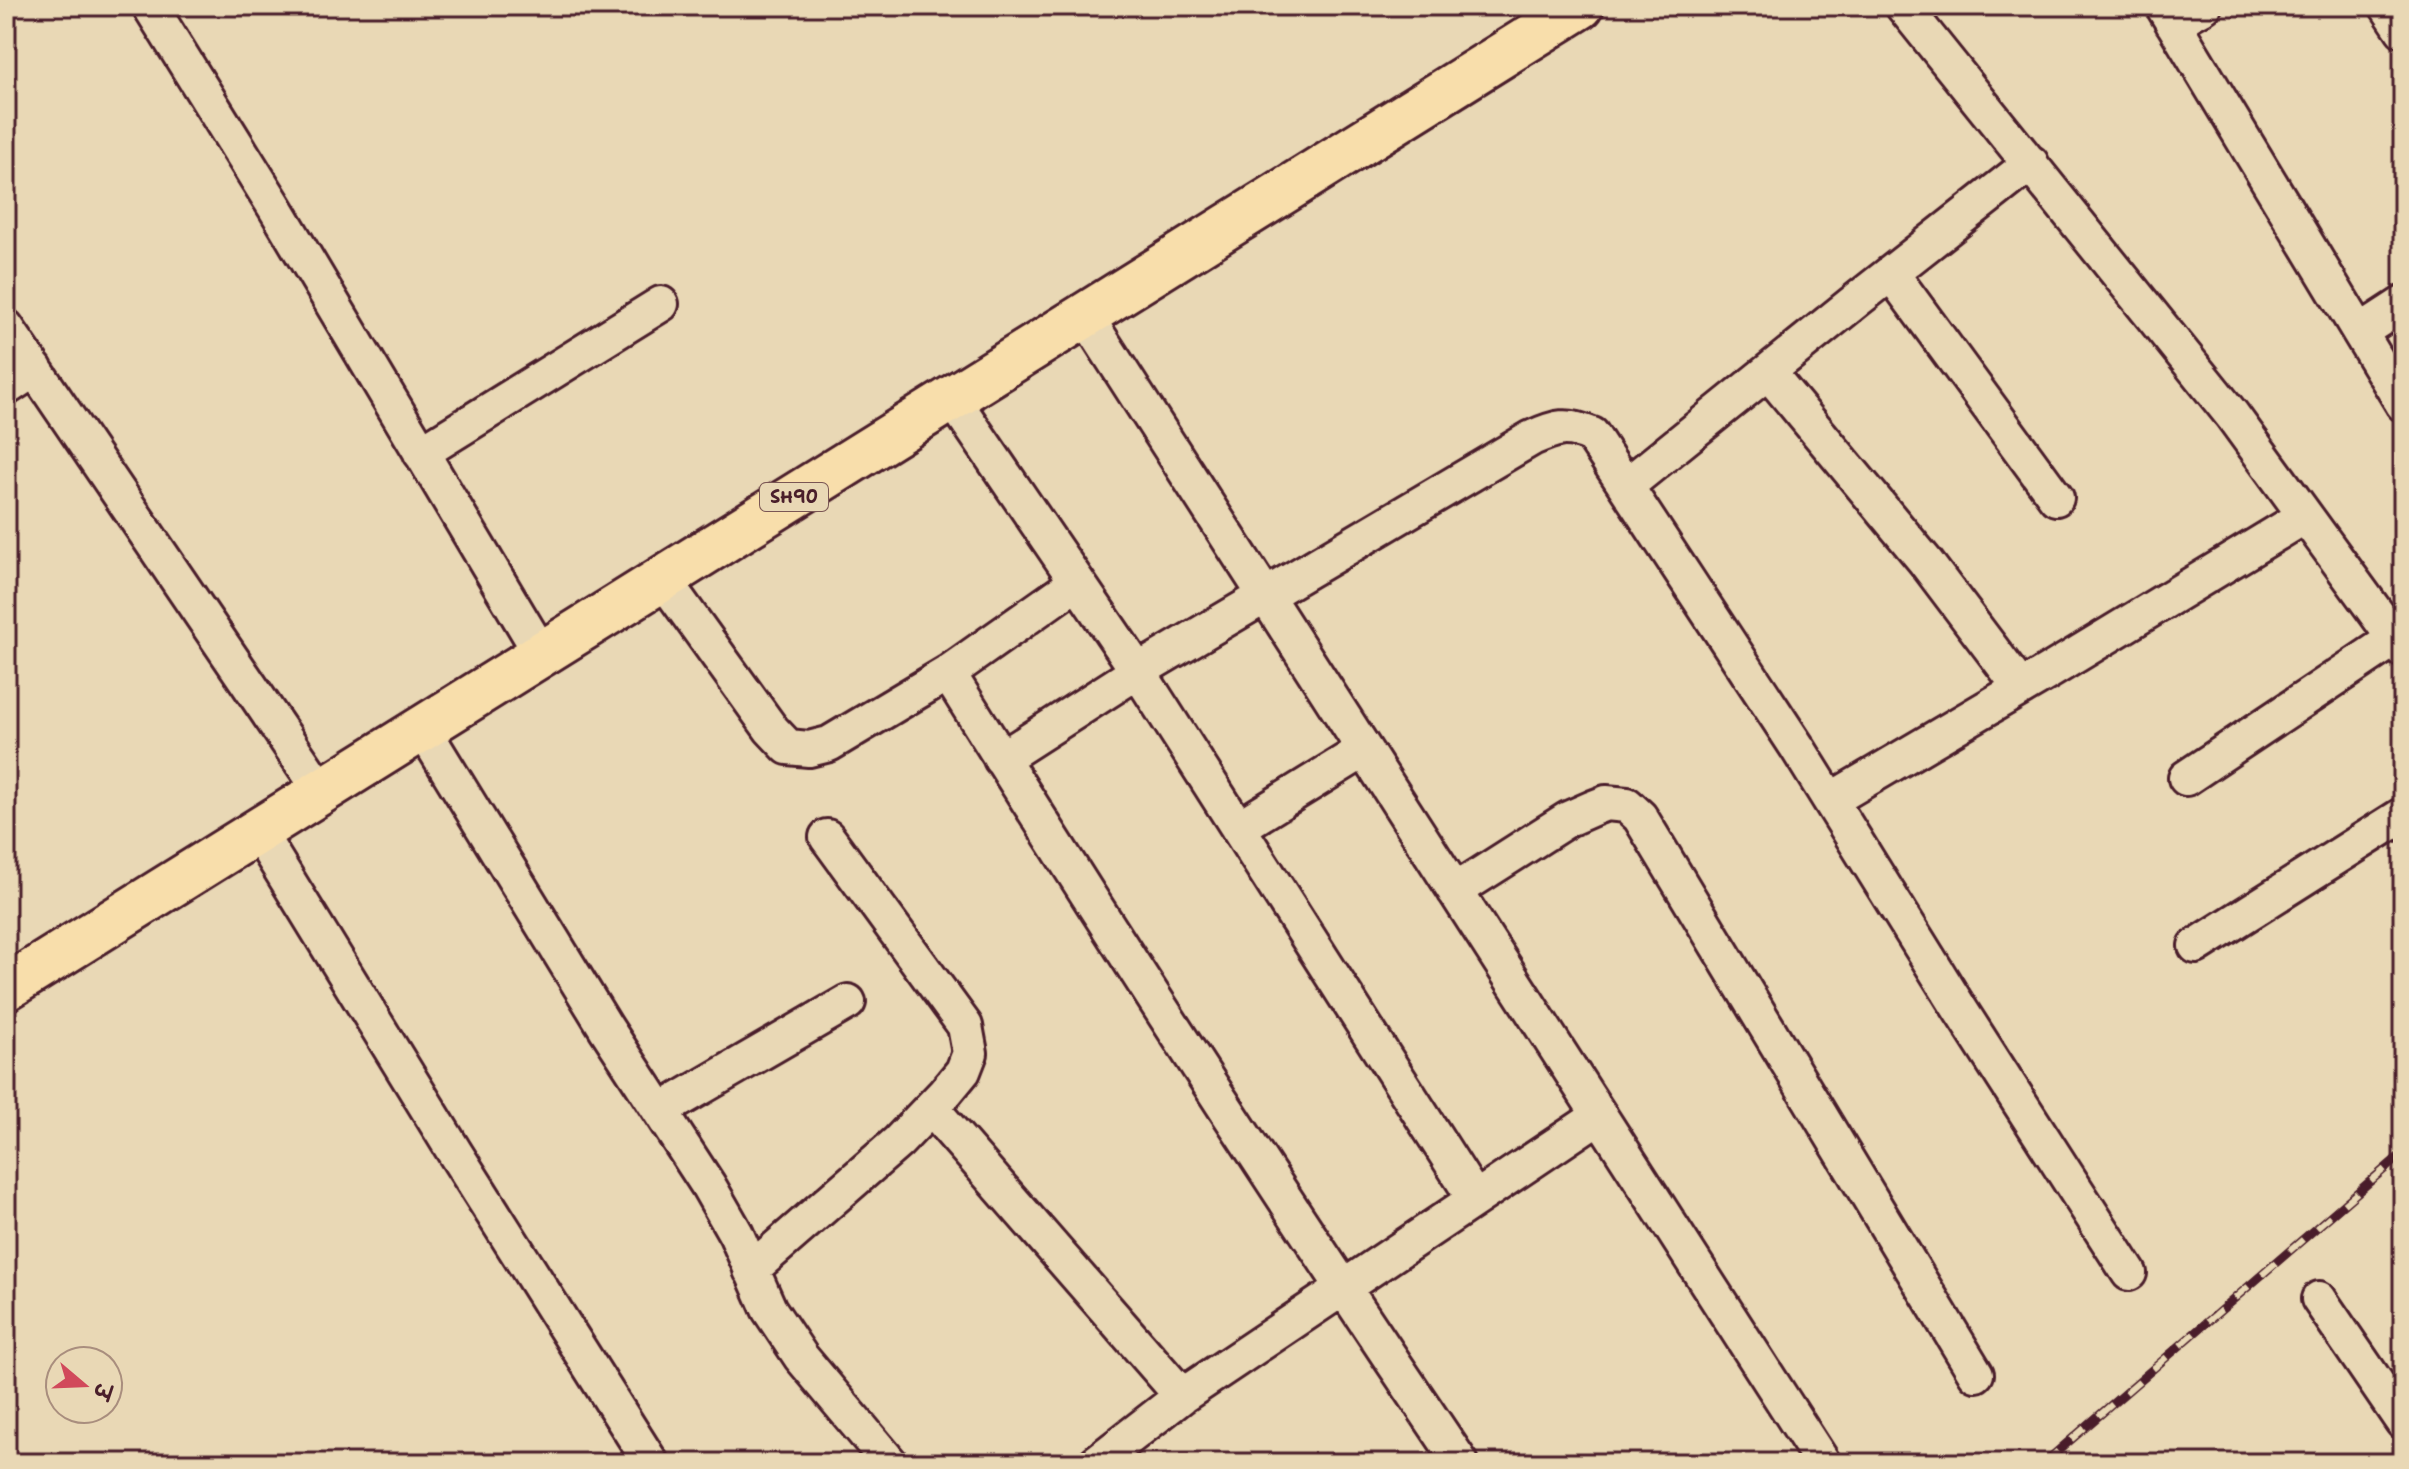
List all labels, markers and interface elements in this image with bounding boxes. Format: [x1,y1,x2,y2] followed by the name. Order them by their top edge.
[760,483,828,511] road number: SH90
[44,1345,124,1425] north arrow
[86,1378,119,1405] text: उ

